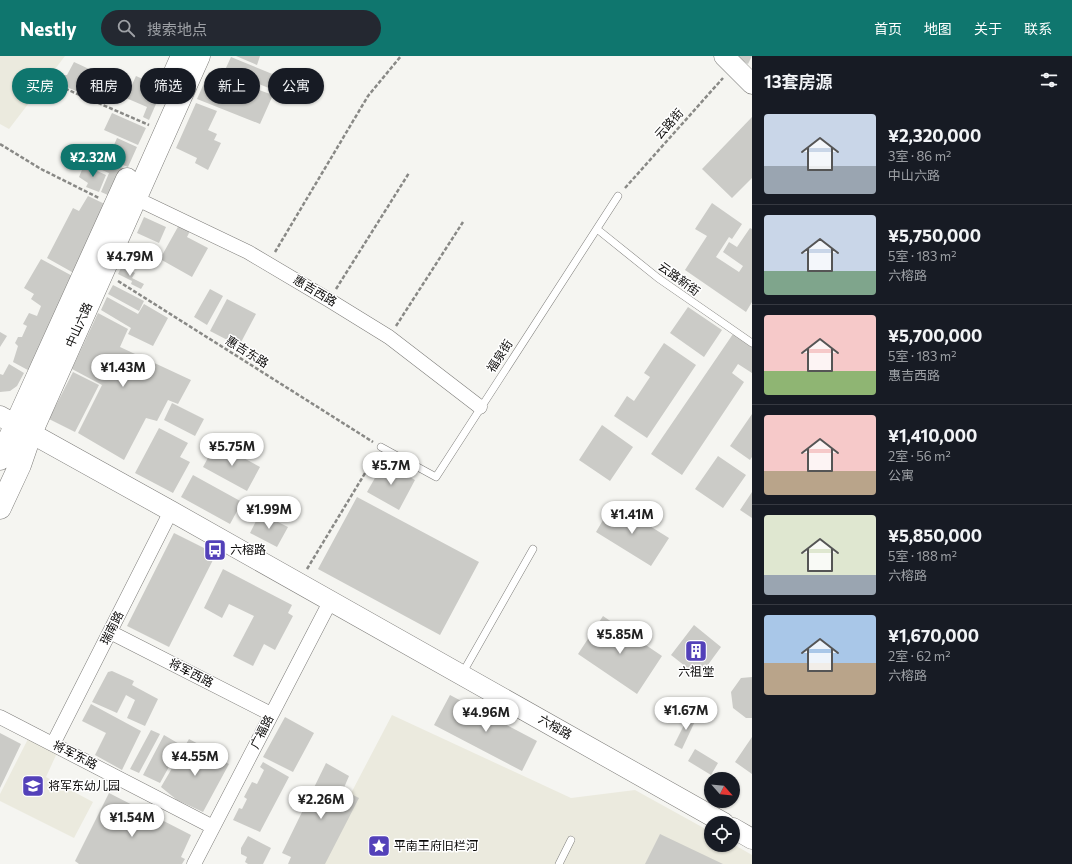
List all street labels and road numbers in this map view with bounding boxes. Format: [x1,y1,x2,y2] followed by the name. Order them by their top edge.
[651,105,686,141] street label: 云路街
[656,258,703,298] street label: 云路新街
[291,272,340,309] street label: 惠吉西路
[62,300,94,349] street label: 中山六路
[223,332,272,370] street label: 惠吉东路
[483,337,515,374] street label: 福泉街
[97,608,126,647] street label: 瑞南路
[167,655,216,689] street label: 将军西路
[536,711,575,741] street label: 六榕路
[247,712,276,751] street label: 广福路
[51,737,100,771] street label: 将军东路

